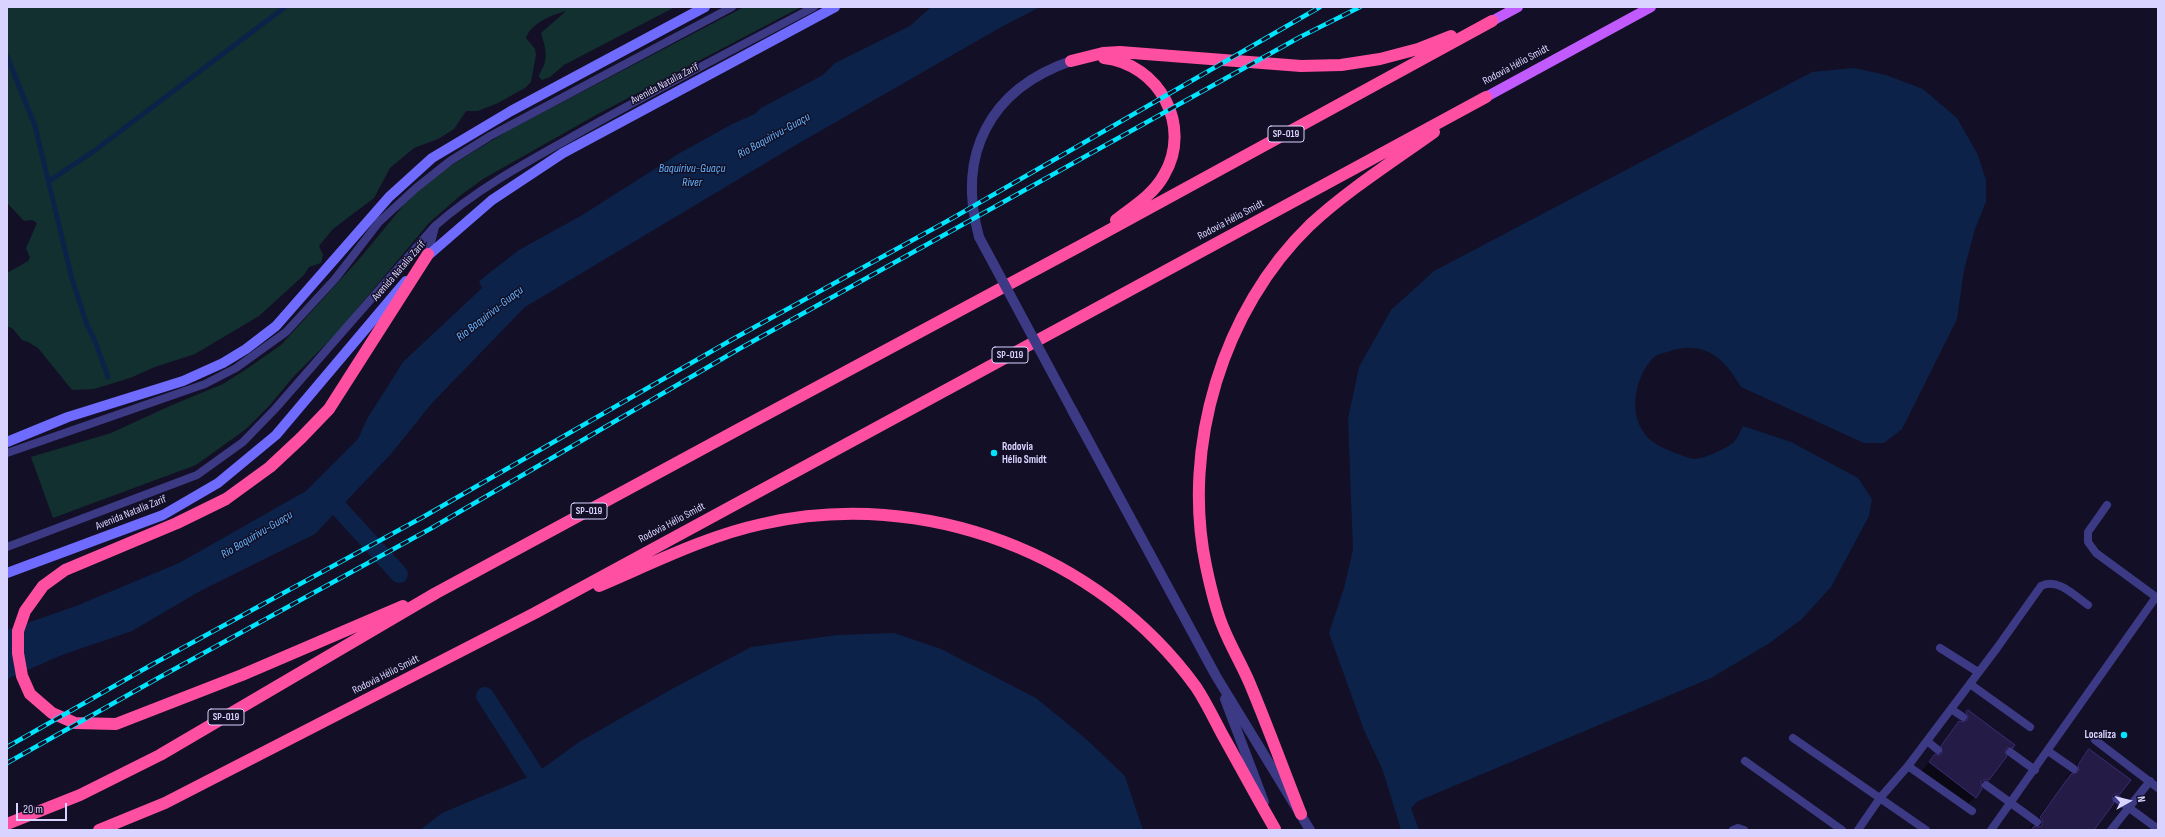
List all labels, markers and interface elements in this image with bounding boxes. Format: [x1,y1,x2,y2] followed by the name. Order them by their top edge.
[1481,42,1551,88] street label: Rodovia Hélio Smidt
[629,61,701,107] street label: Avenida Natalia Zarif
[735,110,813,162] water label: Rio Baquirivu-Guaçu
[1268,126,1304,142] road number: SP-019
[659,162,725,190] water label: Baquirivu-Guaçu River
[1196,197,1266,243] street label: Rodovia Hélio Smidt
[369,238,429,304] street label: Avenida Natalia Zarif
[454,283,526,345] water label: Rio Baquirivu-Guaçu
[992,347,1028,363] road number: SP-019
[1002,440,1047,466] place label: Rodovia Hélio Smidt
[989,448,999,458] marker: Rodovia Hélio Smidt
[94,493,168,533] street label: Avenida Natalia Zarif
[637,500,707,546] street label: Rodovia Hélio Smidt
[571,503,607,519] road number: SP-019
[219,508,295,562] water label: Rio Baquirivu-Guaçu
[350,652,422,698] street label: Rodovia Hélio Smidt
[208,709,244,725] road number: SP-019
[2085,728,2116,742] place label: Localiza
[2119,730,2129,740] marker: Localiza
[2109,781,2149,821] north arrow
[18,795,69,821] scale bar
[2135,795,2148,803] text: N
[23,802,43,817] text: 20 m

